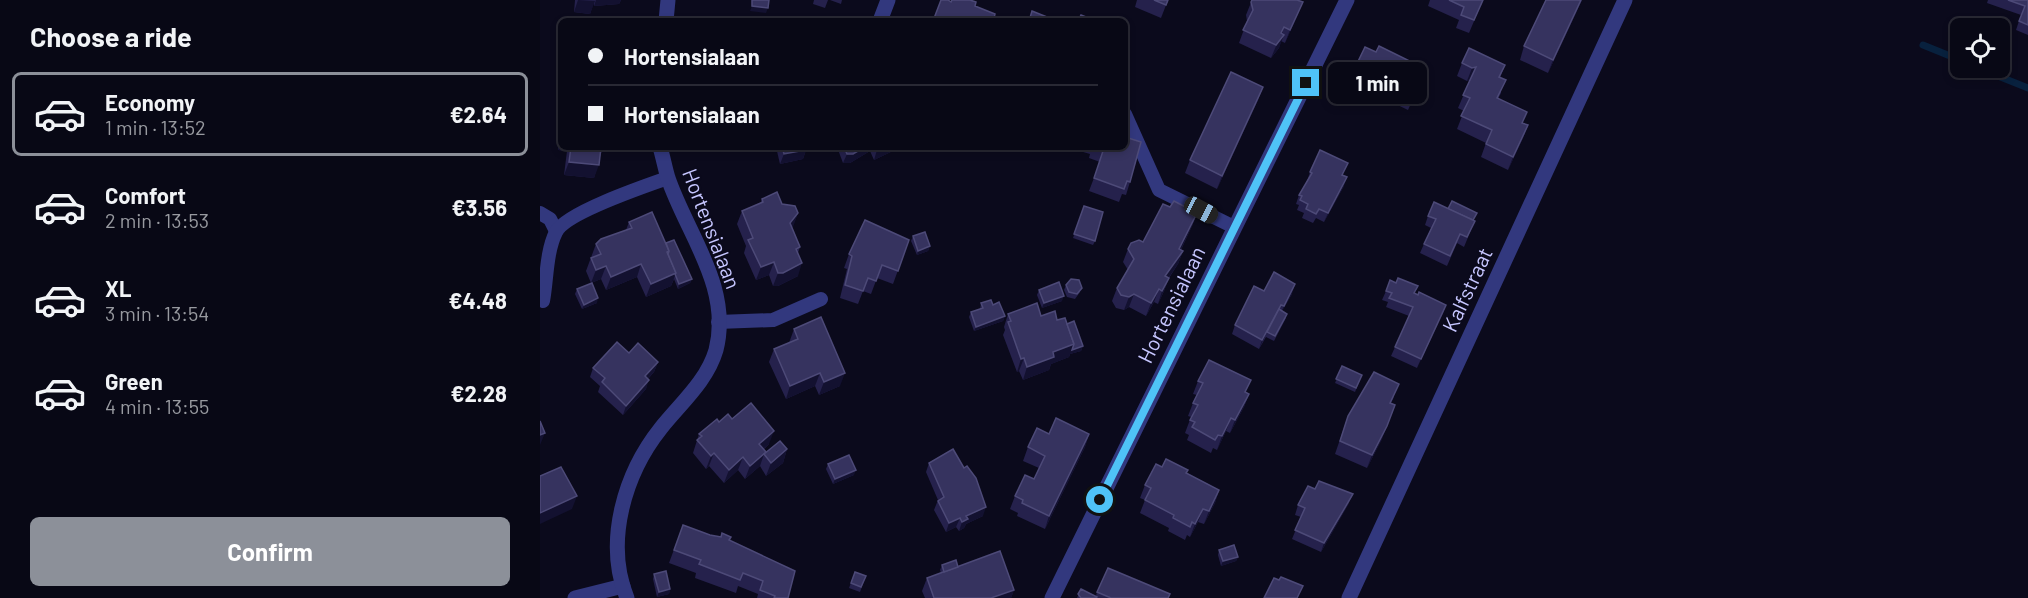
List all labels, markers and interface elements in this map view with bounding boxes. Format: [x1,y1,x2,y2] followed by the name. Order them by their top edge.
[1950,18,2010,78] map controls
[1950,18,2010,78] button: locate
[30,20,192,52] text: Choose a ride
[624,43,760,69] text: Hortensialaan
[1327,62,1426,104] callout: 1 min
[1292,69,1319,96] route end
[1356,71,1399,95] text: 1 min
[33,87,87,141] icon: car
[105,89,195,115] text: Economy
[450,101,507,127] text: €2.64
[624,101,760,127] text: Hortensialaan
[105,115,206,139] text: 1 min · 13:52
[678,165,747,292] street label: Hortensialaan
[33,180,87,234] icon: car
[105,182,186,208] text: Comfort
[452,194,507,220] text: €3.56
[1181,194,1221,226] car
[105,208,209,232] text: 2 min · 13:53
[1132,242,1210,367] street label: Hortensialaan
[1436,243,1497,335] street label: Kalfstraat
[33,273,87,327] icon: car
[105,275,131,301] text: XL
[449,287,507,313] text: €4.48
[105,301,209,325] text: 3 min · 13:54
[33,366,87,420] icon: car
[105,368,163,394] text: Green
[451,380,507,406] text: €2.28
[105,394,209,418] text: 4 min · 13:55
[1086,486,1113,513] route start
[30,517,510,586] button: Confirm

